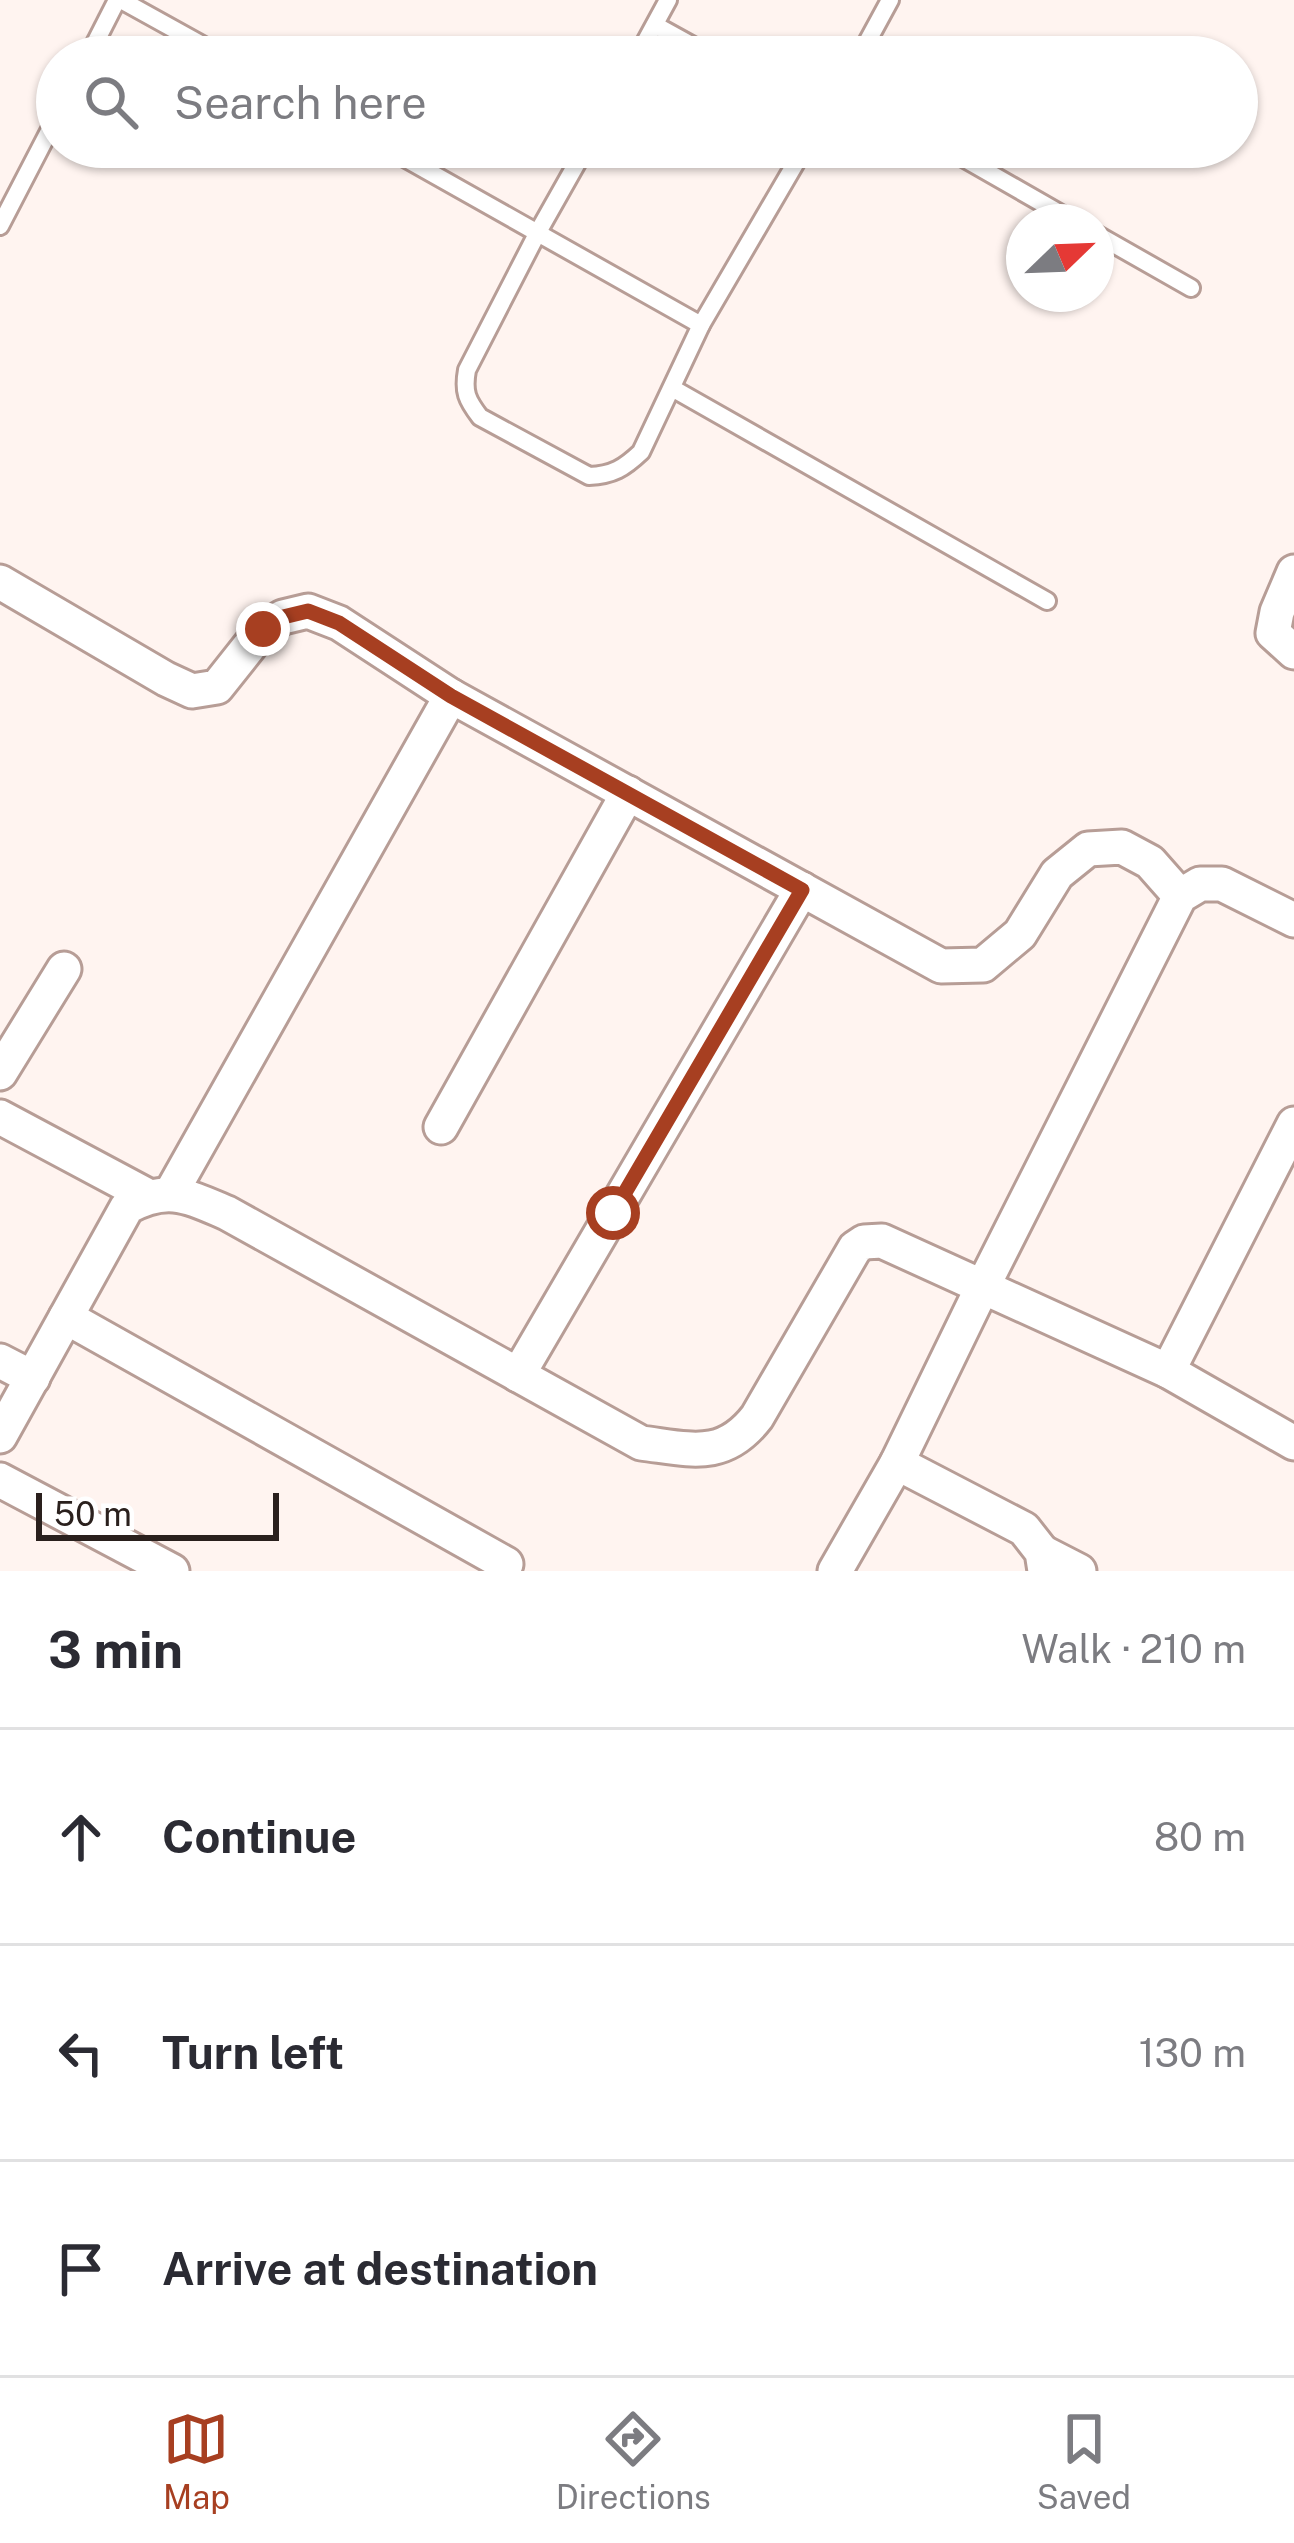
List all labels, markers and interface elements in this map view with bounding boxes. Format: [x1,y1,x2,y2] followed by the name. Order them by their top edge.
[36,36,1258,168] search box
[78,69,144,135] icon: search
[174,76,427,129] text: Search here
[1006,204,1114,312] north arrow
[236,602,290,656] route end
[586,1186,640,1240] route start
[36,1487,279,1540] scale bar
[54,1495,132,1533] text: 50 m
[48,1620,183,1679] text: 3 min
[1022,1626,1246,1672] text: Walk · 210 m
[48,1804,114,1870] icon: ahead
[162,1810,356,1863] text: Continue
[1154,1814,1246,1860] text: 80 m
[48,2020,114,2086] icon: left
[162,2026,344,2079] text: Turn left
[1139,2030,1246,2076] text: 130 m
[48,2236,114,2302] icon: arrive
[162,2242,598,2295] text: Arrive at destination
[163,2406,230,2516] tab: Map
[556,2406,711,2516] tab: Directions
[1037,2406,1131,2516] tab: Saved

